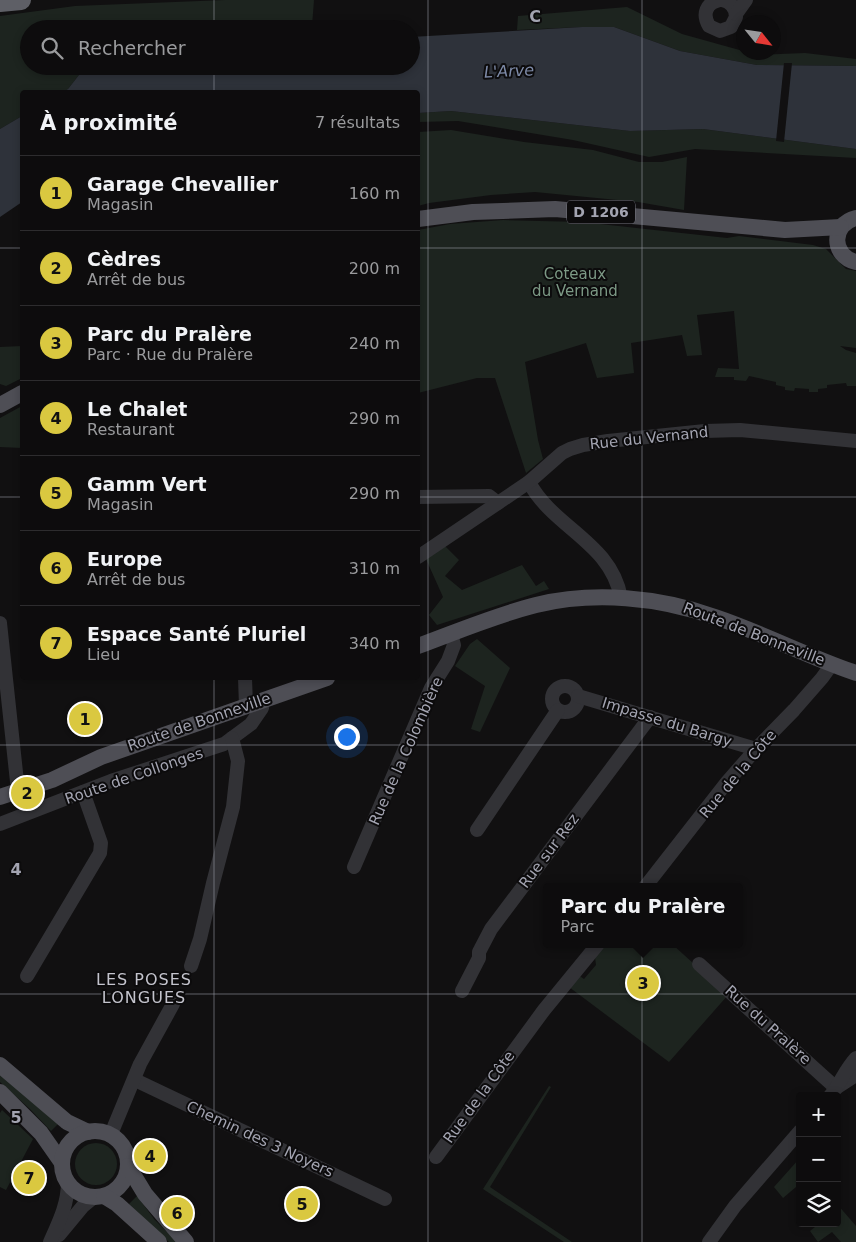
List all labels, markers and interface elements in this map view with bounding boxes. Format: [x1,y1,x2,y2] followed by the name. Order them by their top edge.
[529,7,541,26] text: C
[736,15,781,60] north arrow
[20,20,420,75] search box
[38,34,66,62] icon: search
[78,37,186,59] text: Rechercher
[483,60,535,82] water label: L'Arve
[40,111,177,135] text: À proximité
[315,113,400,132] text: 7 résultats
[87,173,278,195] text: Garage Chevallier
[50,184,62,203] text: 1
[349,184,400,203] text: 160 m
[87,195,154,214] text: Magasin
[567,200,635,223] road number: D 1206
[87,248,161,270] text: Cèdres
[50,259,62,278] text: 2
[349,259,400,278] text: 200 m
[532,265,618,300] park label: Coteaux du Vernand
[87,270,185,289] text: Arrêt de bus
[87,323,252,345] text: Parc du Pralère
[50,334,62,353] text: 3
[349,334,400,353] text: 240 m
[87,345,253,364] text: Parc · Rue du Pralère
[87,398,187,420] text: Le Chalet
[50,409,62,428] text: 4
[349,409,400,428] text: 290 m
[87,420,175,439] text: Restaurant
[589,423,709,453] street label: Rue du Vernand
[87,473,207,495] text: Gamm Vert
[50,484,62,503] text: 5
[349,484,400,503] text: 290 m
[87,495,154,514] text: Magasin
[87,548,162,570] text: Europe
[50,559,62,578] text: 6
[349,559,400,578] text: 310 m
[87,570,185,589] text: Arrêt de bus
[681,599,827,669] street label: Route de Bonneville
[87,623,306,645] text: Espace Santé Pluriel
[50,634,62,653] text: 7
[349,634,400,653] text: 340 m
[87,645,120,664] text: Lieu
[365,674,447,828] street label: Rue de la Colombière
[125,689,273,755] street label: Route de Bonneville
[600,694,734,750] street label: Impasse du Bargy
[69,700,101,738] pin: 1
[334,724,360,750] your location
[696,726,780,822] street label: Rue de la Côte
[62,744,206,808] street label: Route de Collonges
[11,774,43,812] pin: 2
[515,810,583,892] street label: Rue sur Rez
[10,860,22,879] text: 4
[543,883,743,948] popup
[561,895,726,917] text: Parc du Pralère
[561,917,594,936] text: Parc
[627,964,659,1002] pin: 3
[96,970,192,1007] district label: LES POSES LONGUES
[721,982,815,1068] street label: Rue du Pralère
[439,1047,519,1147] street label: Rue de la Côte
[796,1092,841,1227] map controls
[796,1092,841,1137] button: +
[184,1097,337,1181] street label: Chemin des 3 Noyers
[10,1108,22,1127] text: 5
[134,1137,166,1175] pin: 4
[796,1137,841,1182] button: −
[13,1159,45,1197] pin: 7
[796,1182,841,1227] button: layers
[286,1185,318,1223] pin: 5
[161,1194,193,1232] pin: 6

